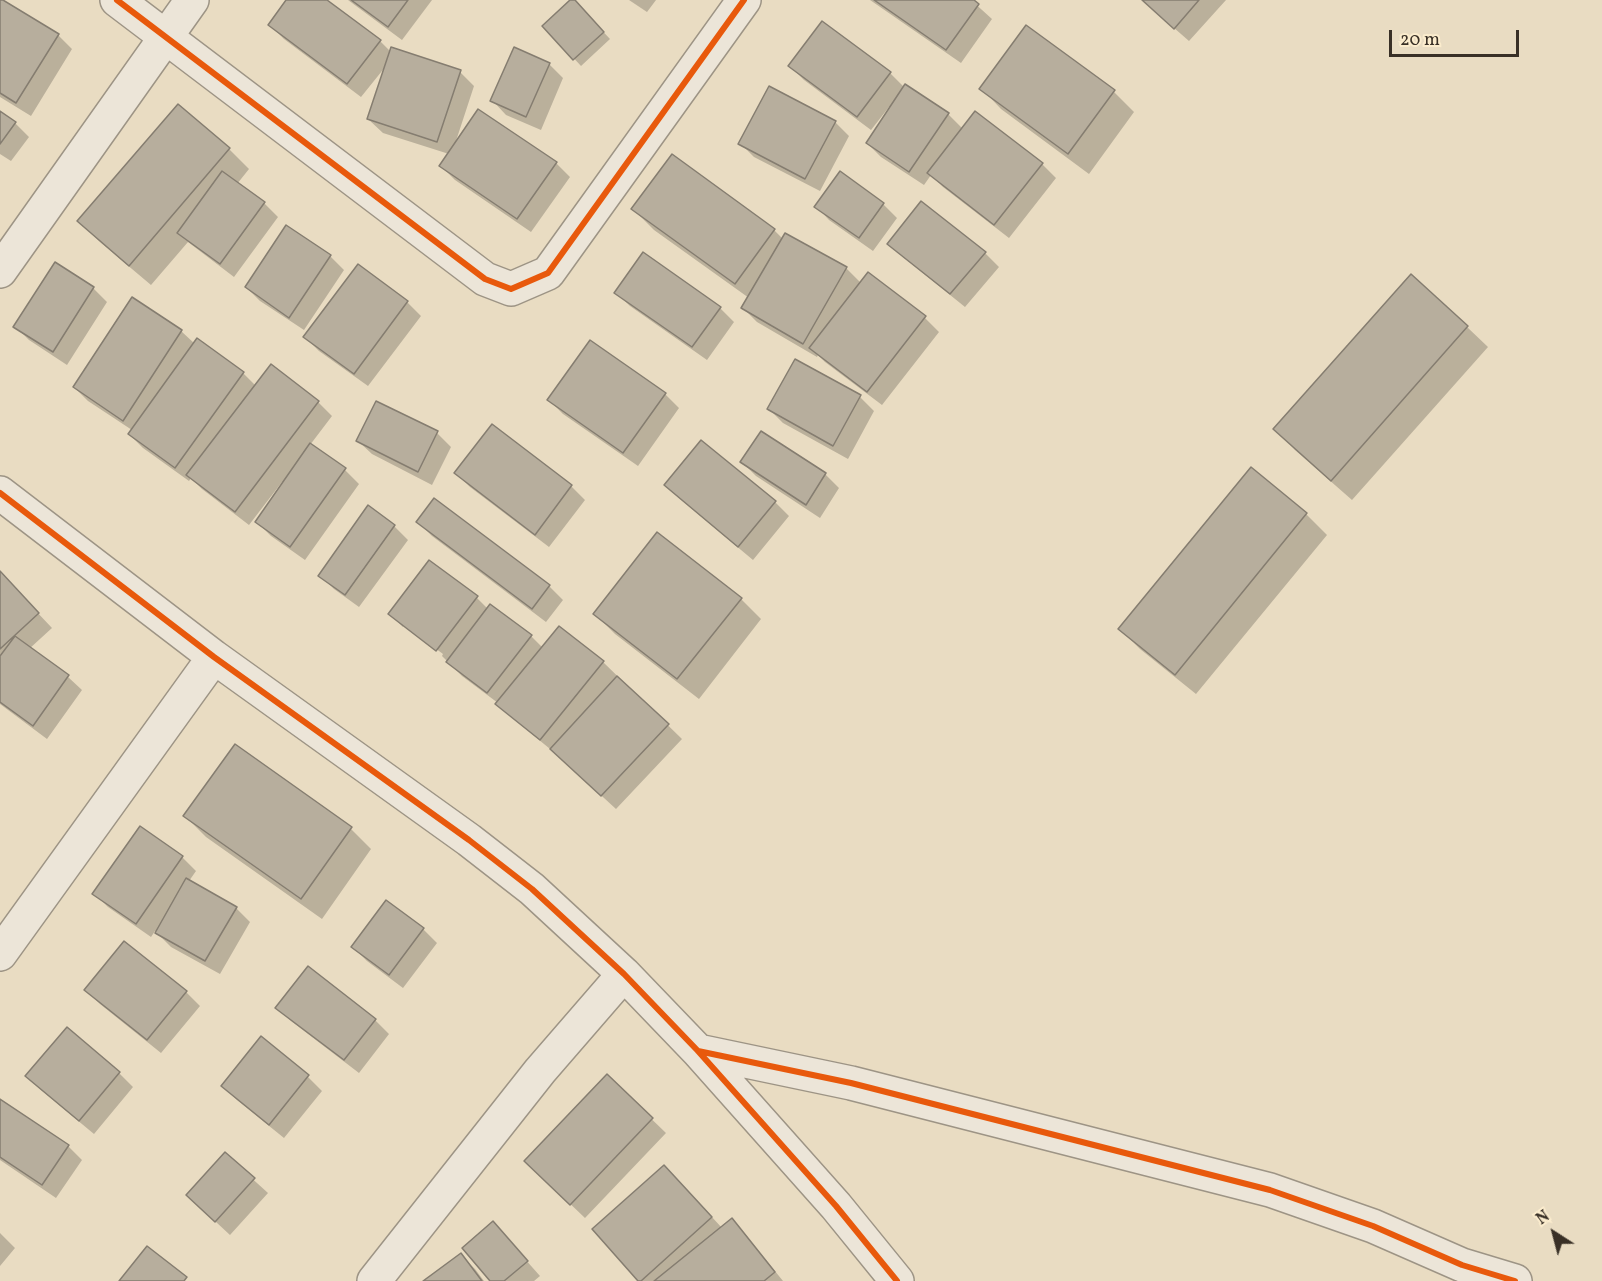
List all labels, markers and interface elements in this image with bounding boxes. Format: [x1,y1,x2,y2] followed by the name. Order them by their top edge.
[1392,18,1522,56] scale bar
[1400,28,1440,53] text: 20 m
[1524,1203,1584,1263] north arrow
[1532,1206,1555,1231] text: N

